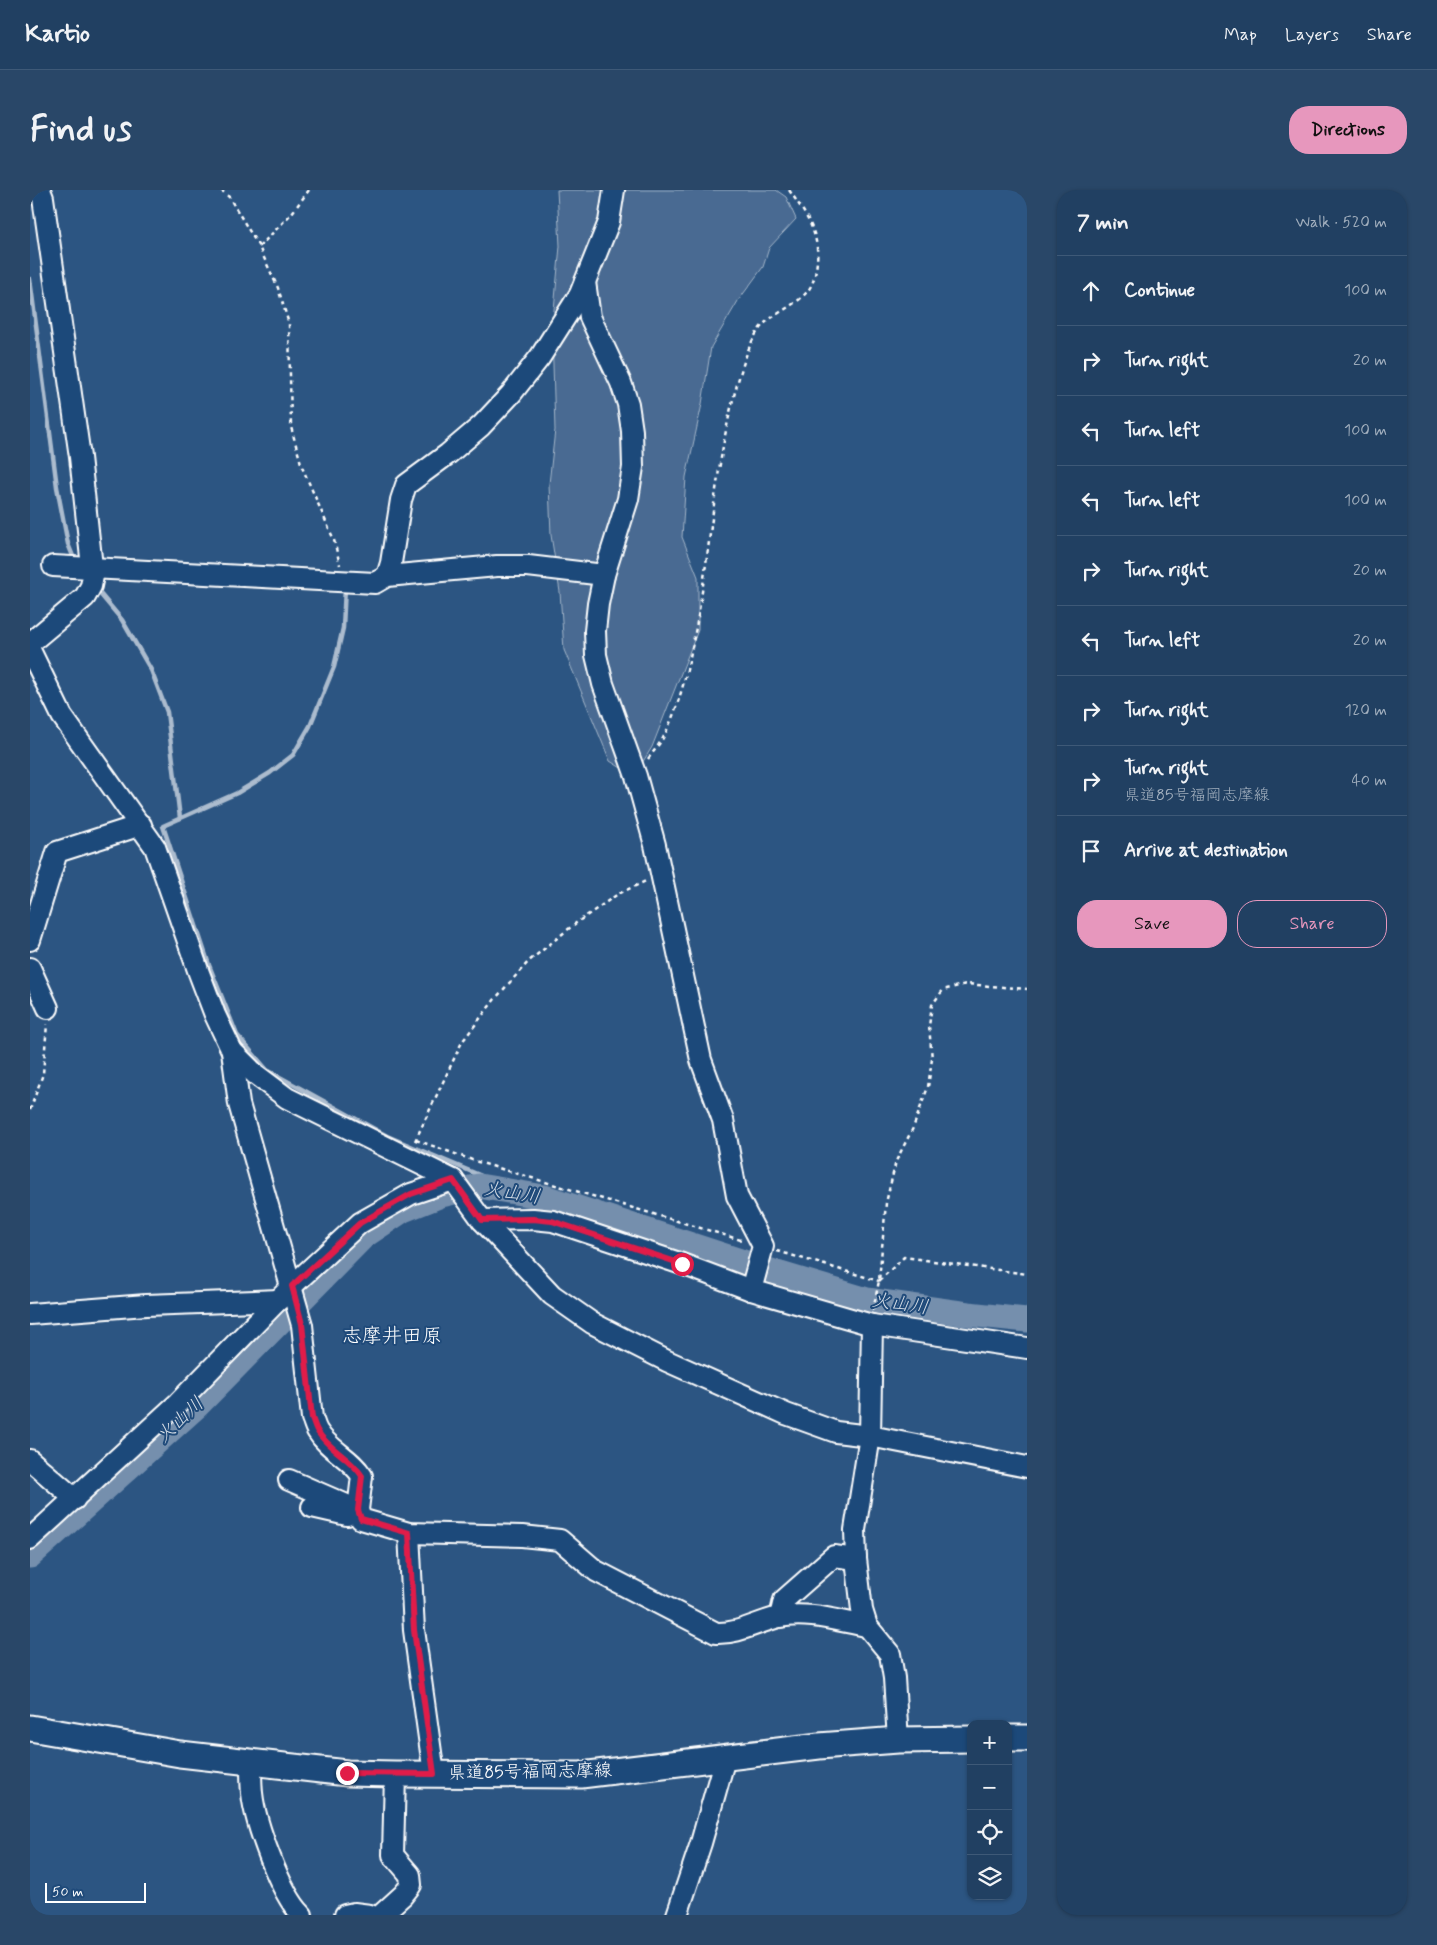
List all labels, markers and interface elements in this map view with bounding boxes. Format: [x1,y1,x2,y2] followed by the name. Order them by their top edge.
[25,19,90,50] text: Kartio
[1224,23,1257,47] text: Map
[1285,23,1339,47] text: Layers
[1367,23,1412,47] text: Share
[1289,106,1407,154] button: Directions
[30,107,132,153] text: Find us
[1077,209,1129,237] text: 7 min
[1295,212,1387,233] text: Walk · 520 m
[1077,277,1105,305] icon: ahead
[1124,278,1195,303] text: Continue
[1344,280,1387,301] text: 100 m
[1077,347,1105,375] icon: right
[1124,348,1208,373] text: Turn right
[1353,350,1387,371] text: 20 m
[1077,417,1105,445] icon: left
[1124,418,1200,443] text: Turn left
[1344,420,1387,441] text: 100 m
[1077,487,1105,515] icon: left
[1124,488,1200,513] text: Turn left
[1344,490,1387,511] text: 100 m
[1077,557,1105,585] icon: right
[1124,558,1208,583] text: Turn right
[1353,560,1387,581] text: 20 m
[1077,627,1105,655] icon: left
[1124,628,1200,653] text: Turn left
[1353,630,1387,651] text: 20 m
[1077,697,1105,725] icon: right
[1124,698,1208,723] text: Turn right
[1345,700,1387,721] text: 120 m
[1124,756,1208,781] text: Turn right
[1077,767,1105,795] icon: right
[1351,770,1387,791] text: 40 m
[1124,785,1270,806] text: 県道85号福岡志摩線
[1077,837,1105,865] icon: arrive
[1124,838,1288,863] text: Arrive at destination
[1077,900,1227,948] button: Save
[1237,900,1387,948] button: Share
[482,1176,542,1210] water label: 火山川
[671,1253,694,1276] route start
[870,1288,930,1320] water label: 火山川
[342,1323,442,1350] district label: 志摩井田原
[151,1391,209,1449] water label: 火山川
[967,1720,1012,1900] map controls
[967,1720,1012,1765] button: +
[448,1759,612,1785] street label: 県道85号福岡志摩線
[336,1762,359,1785] route end
[967,1765,1012,1810] button: −
[967,1810,1012,1855] button: locate
[967,1855,1012,1900] button: layers
[45,1880,146,1903] scale bar
[52,1883,83,1901] text: 50 m

